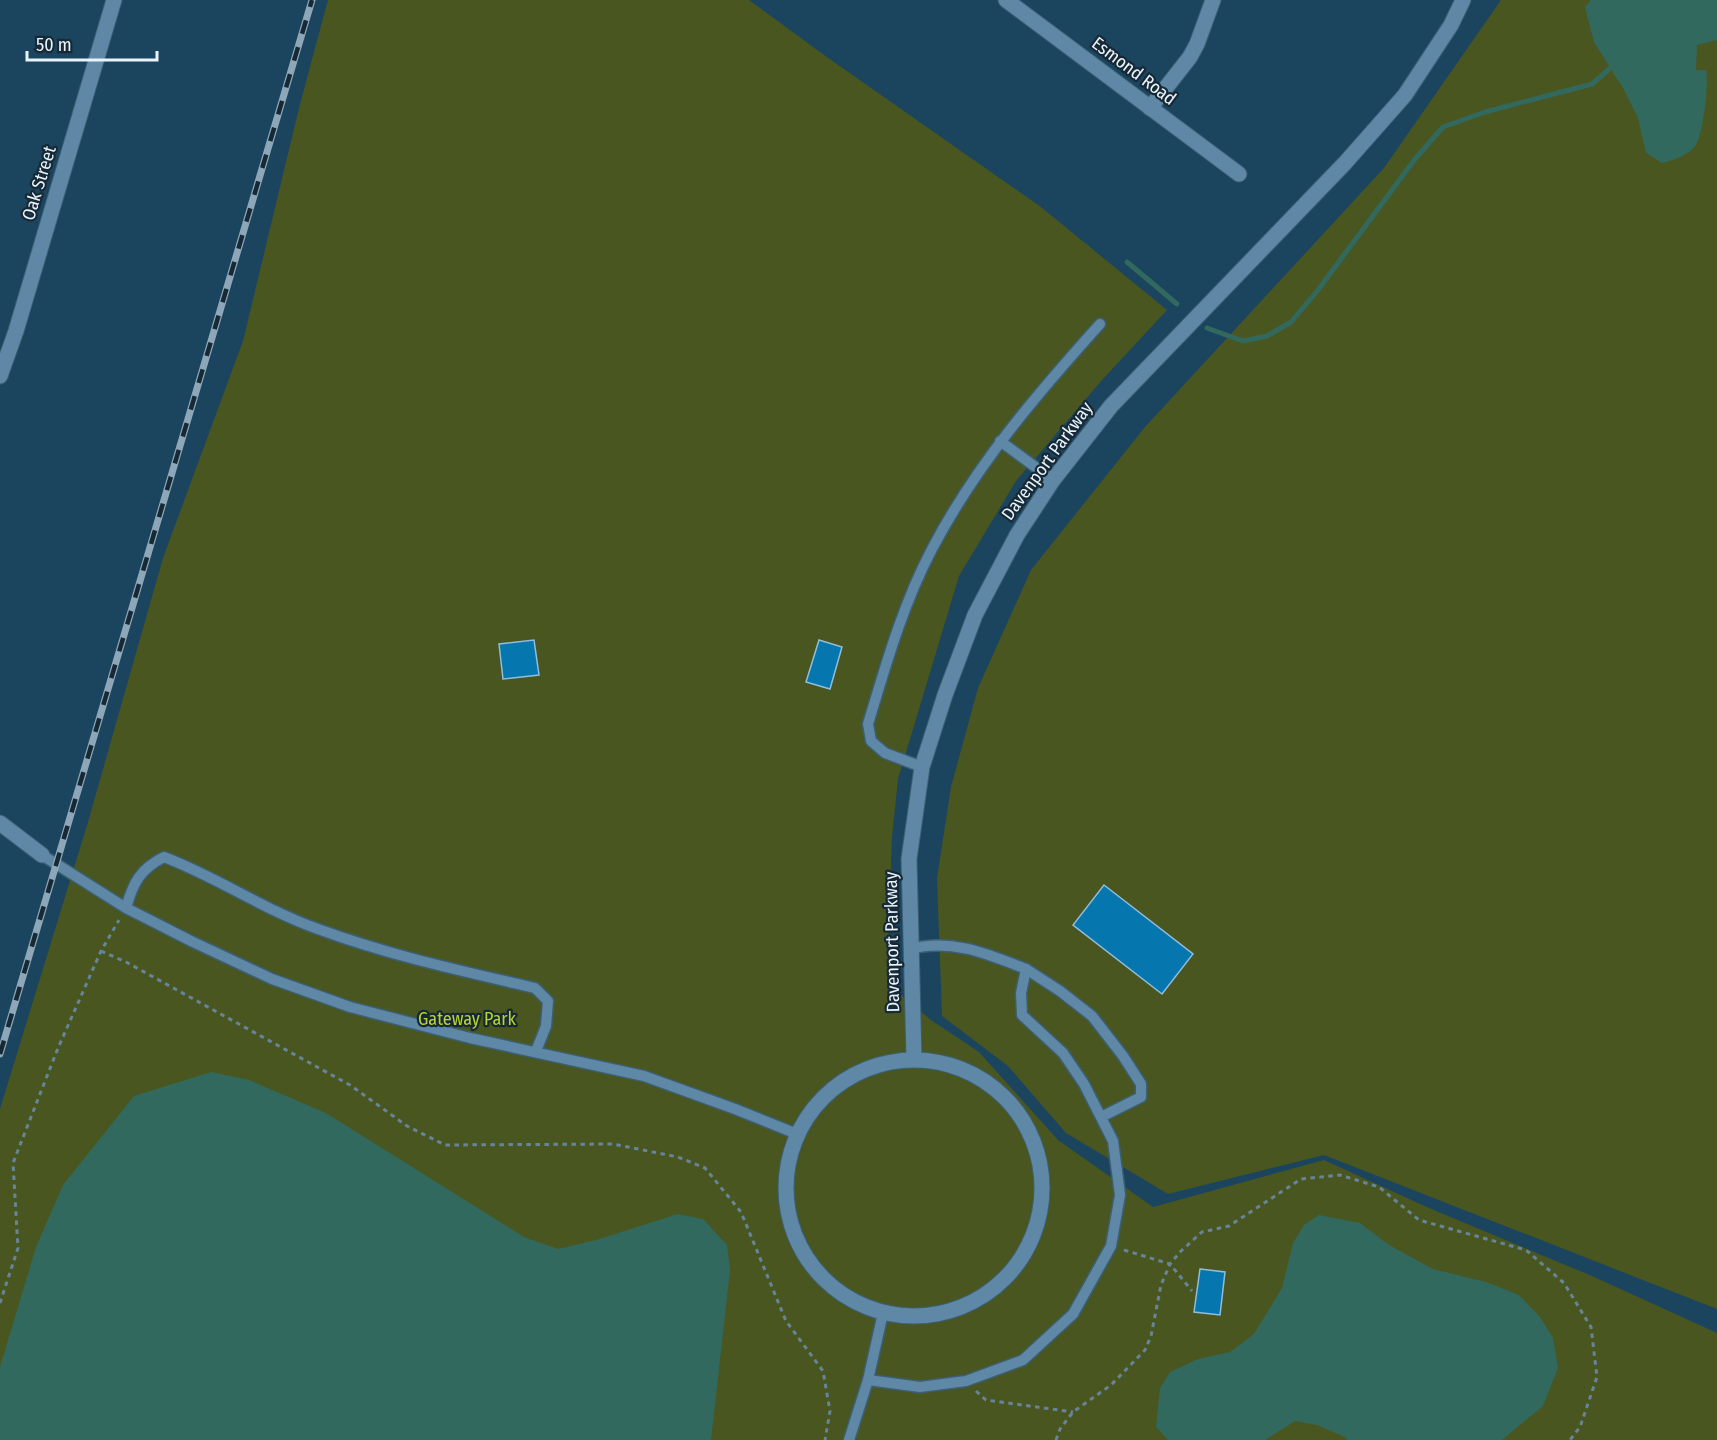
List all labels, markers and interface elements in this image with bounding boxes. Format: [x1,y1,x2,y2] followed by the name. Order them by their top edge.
[27,24,158,62] scale bar
[1087,32,1181,110] street label: Esmond Road
[36,34,72,56] text: 50 m
[17,143,61,223] street label: Oak Street
[997,398,1097,524] street label: Davenport Parkway
[880,871,904,1013] street label: Davenport Parkway
[418,1008,517,1030] park label: Gateway Park

